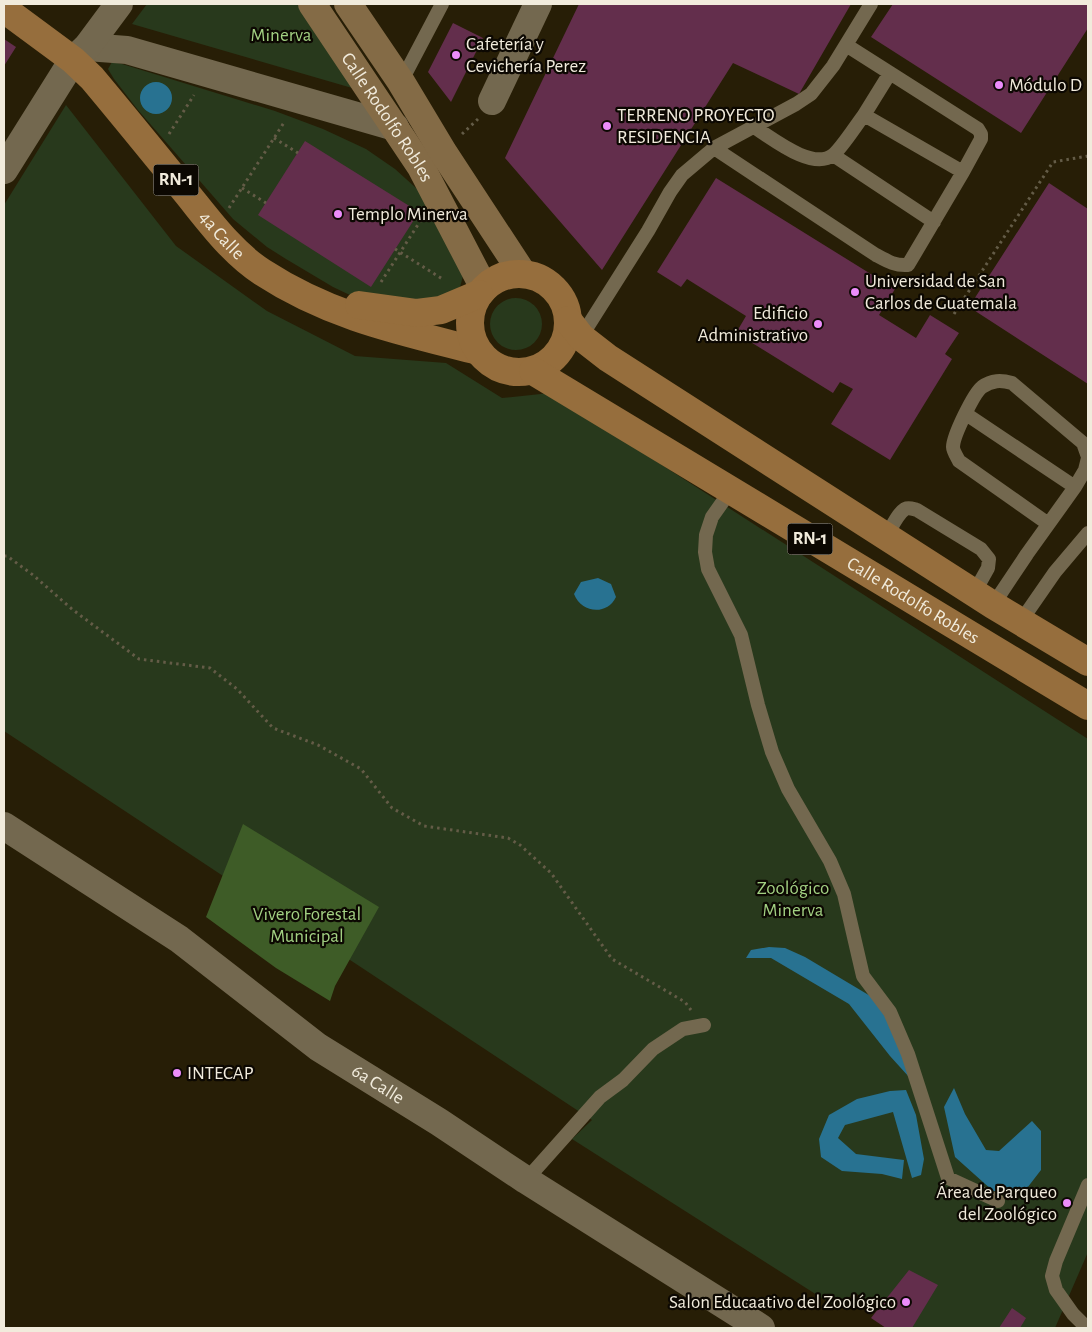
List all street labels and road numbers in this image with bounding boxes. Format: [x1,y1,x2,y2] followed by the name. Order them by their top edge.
[338,49,436,185] street label: Calle Rodolfo Robles
[154,164,198,196] road number: RN-1
[195,207,248,263] street label: 4a Calle
[788,524,832,554] road number: RN-1
[844,553,982,647] street label: Calle Rodolfo Robles
[349,1061,408,1108] street label: 6a Calle

